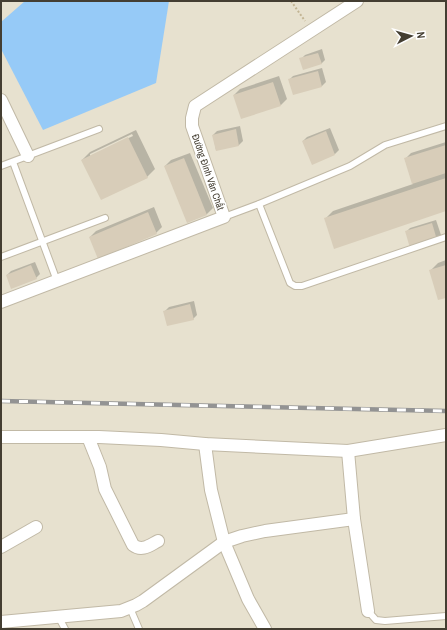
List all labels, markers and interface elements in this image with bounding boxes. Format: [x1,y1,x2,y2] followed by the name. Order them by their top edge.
[391,16,431,56] north arrow
[414,31,428,39] text: N
[189,132,227,212] street label: Đường Đinh Văn Chất

